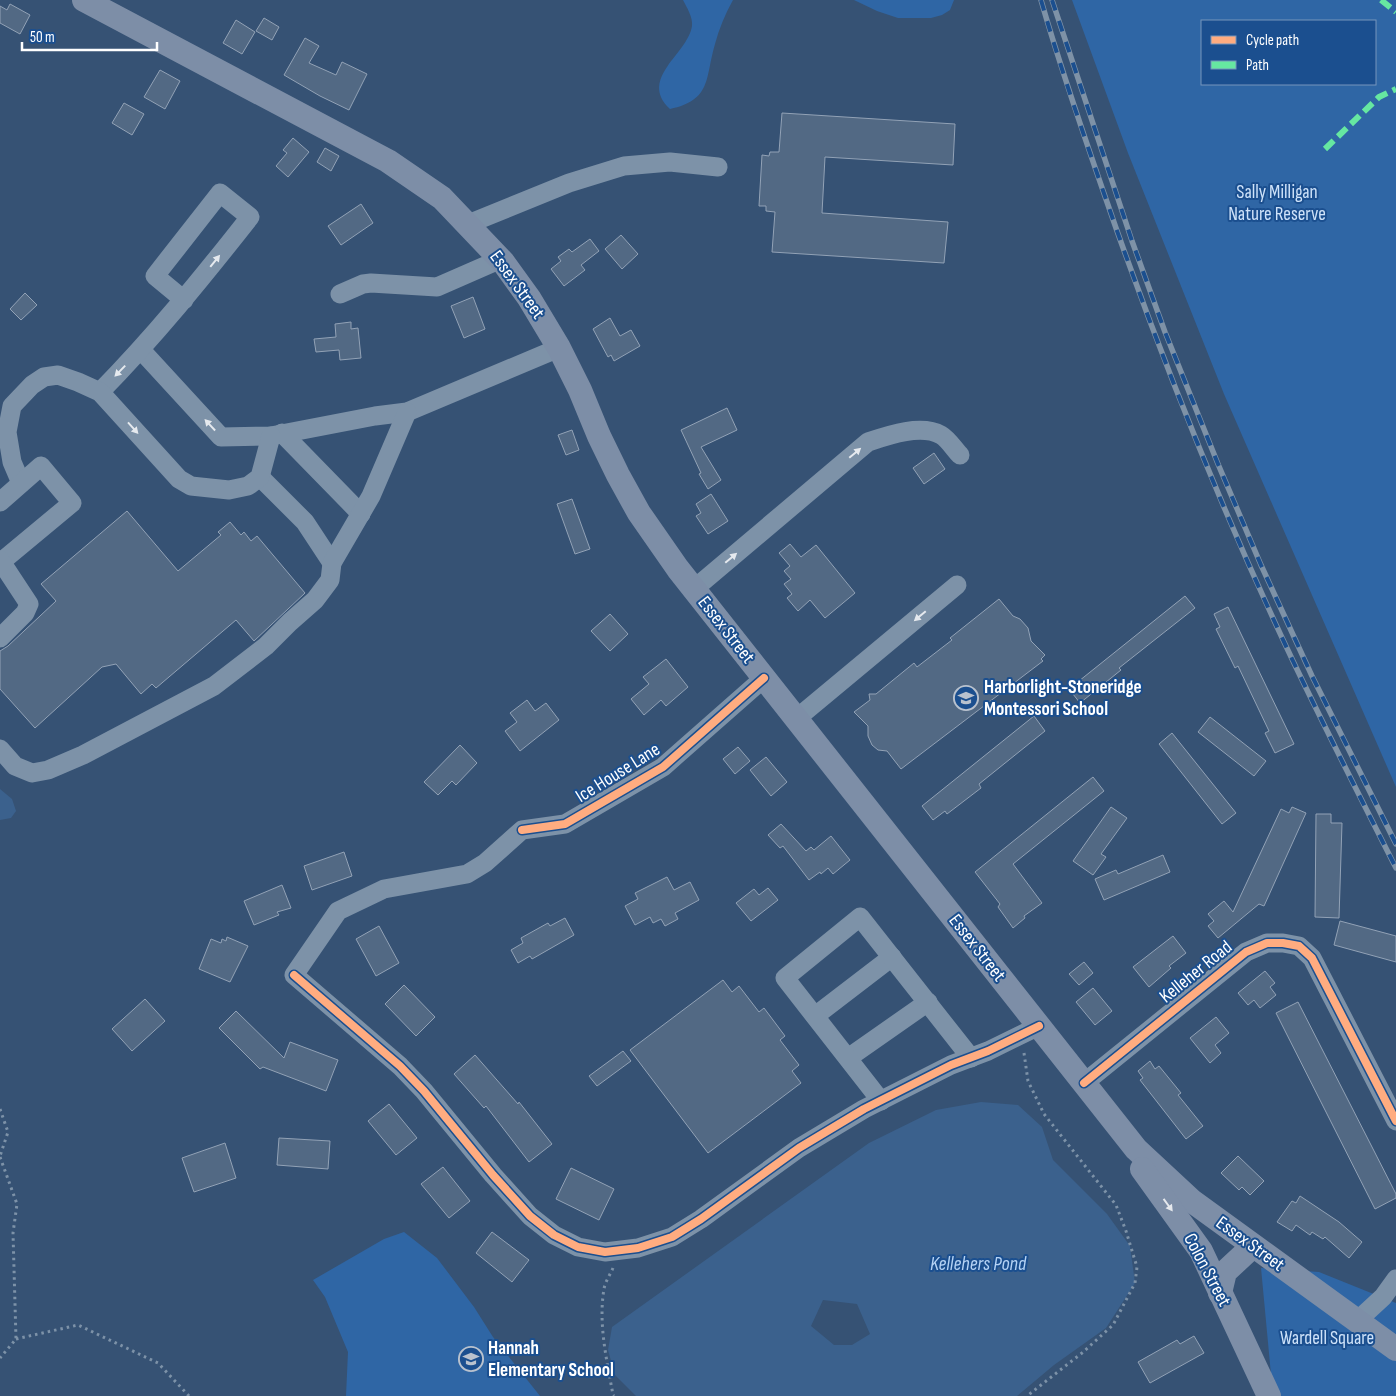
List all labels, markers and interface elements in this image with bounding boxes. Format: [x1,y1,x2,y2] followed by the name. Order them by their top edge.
[22,20,158,52] scale bar
[1201,20,1376,85] legend
[30,28,55,47] text: 50 m
[1246,31,1299,50] text: Cycle path
[1246,56,1269,75] text: Path
[1228,181,1326,226] park label: Sally Milligan Nature Reserve
[484,246,550,324] street label: Essex Street
[209,255,220,268] one-way arrow
[114,365,126,377] one-way arrow
[204,420,216,432] one-way arrow
[127,422,139,434] one-way arrow
[849,447,862,458] one-way arrow
[724,552,737,563] one-way arrow
[693,592,760,668] street label: Essex Street
[914,610,926,621] one-way arrow
[984,676,1142,721] place label: Harborlight-Stoneridge Montessori School
[953,685,979,711] school or university icon: Harborlight-Stoneridge Montessori School
[572,738,664,808] street label: Ice House Lane
[944,910,1011,986] street label: Essex Street
[1155,936,1237,1008] street label: Kelleher Road
[1163,1199,1173,1212] one-way arrow
[1211,1211,1289,1277] street label: Essex Street
[1178,1229,1236,1311] street label: Colon Street
[930,1252,1027,1276] water label: Kellehers Pond
[1280,1327,1374,1350] park label: Wardell Square
[488,1337,614,1382] place label: Hannah Elementary School
[458,1346,484,1372] school or university icon: Hannah Elementary School

